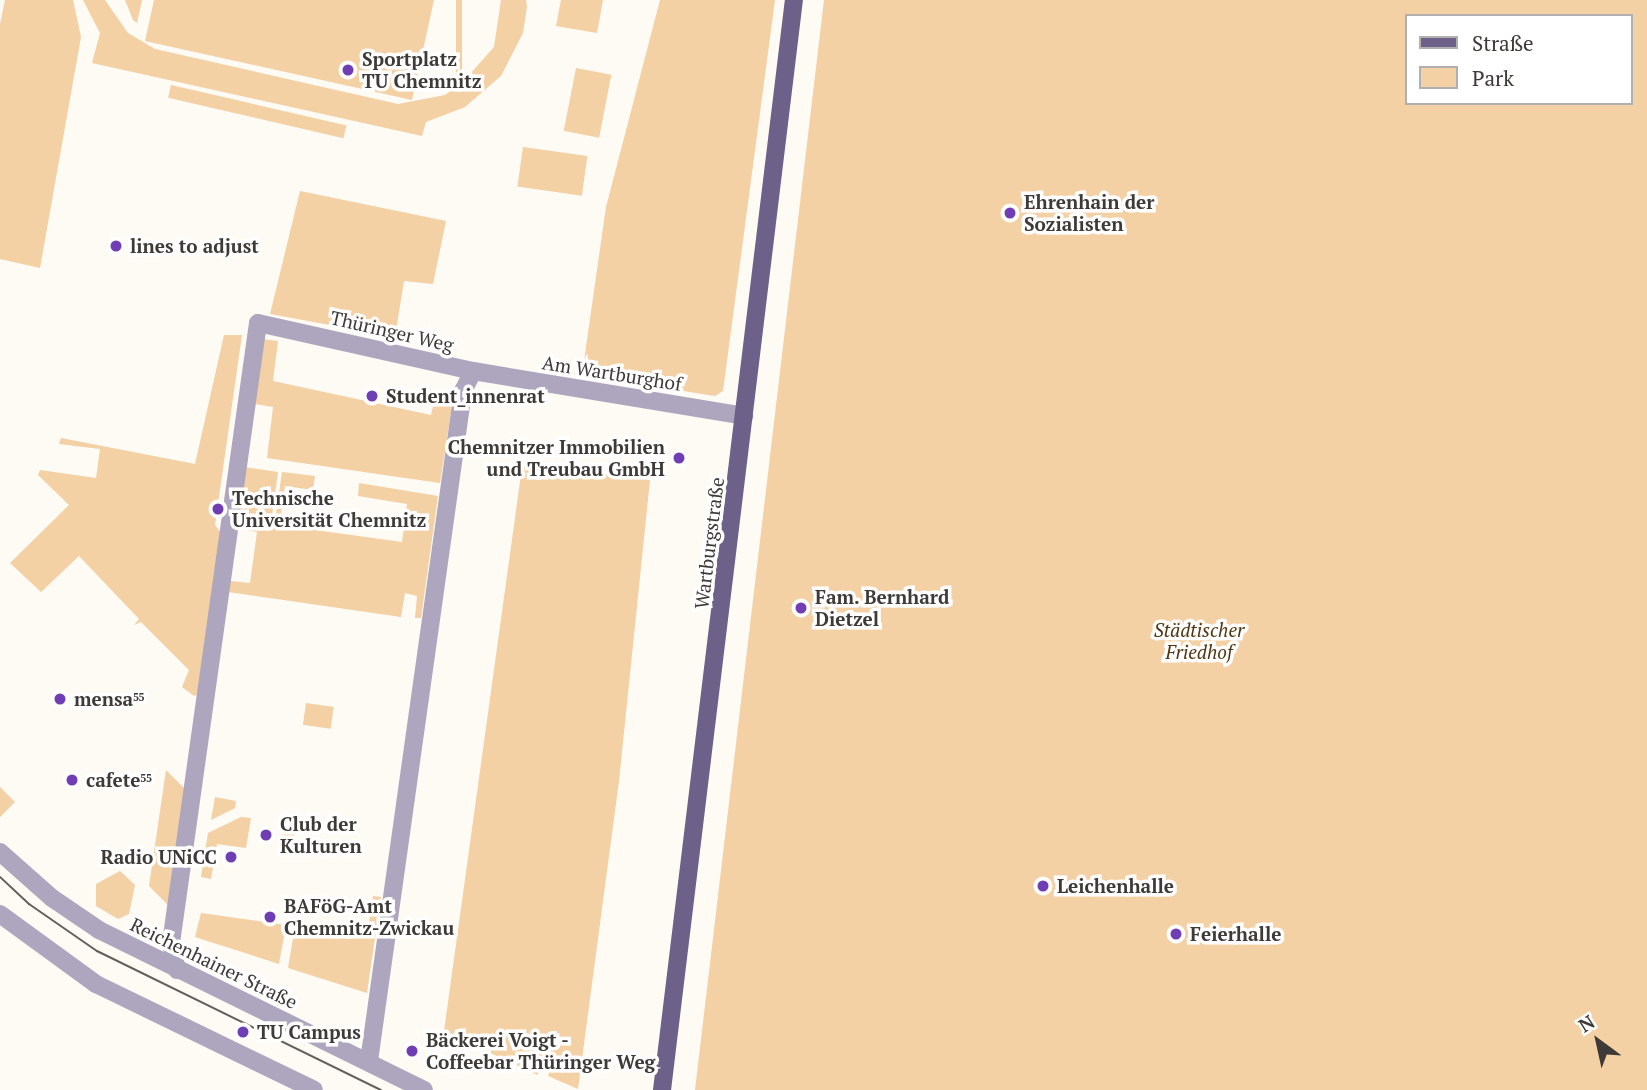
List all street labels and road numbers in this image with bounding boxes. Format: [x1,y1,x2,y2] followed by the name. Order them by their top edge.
[328,306,456,356] street label: Thüringer Weg
[541,351,683,395] street label: Am Wartburghof
[690,476,728,610] street label: Wartburgstraße
[127,913,301,1013] street label: Reichenhainer Straße

